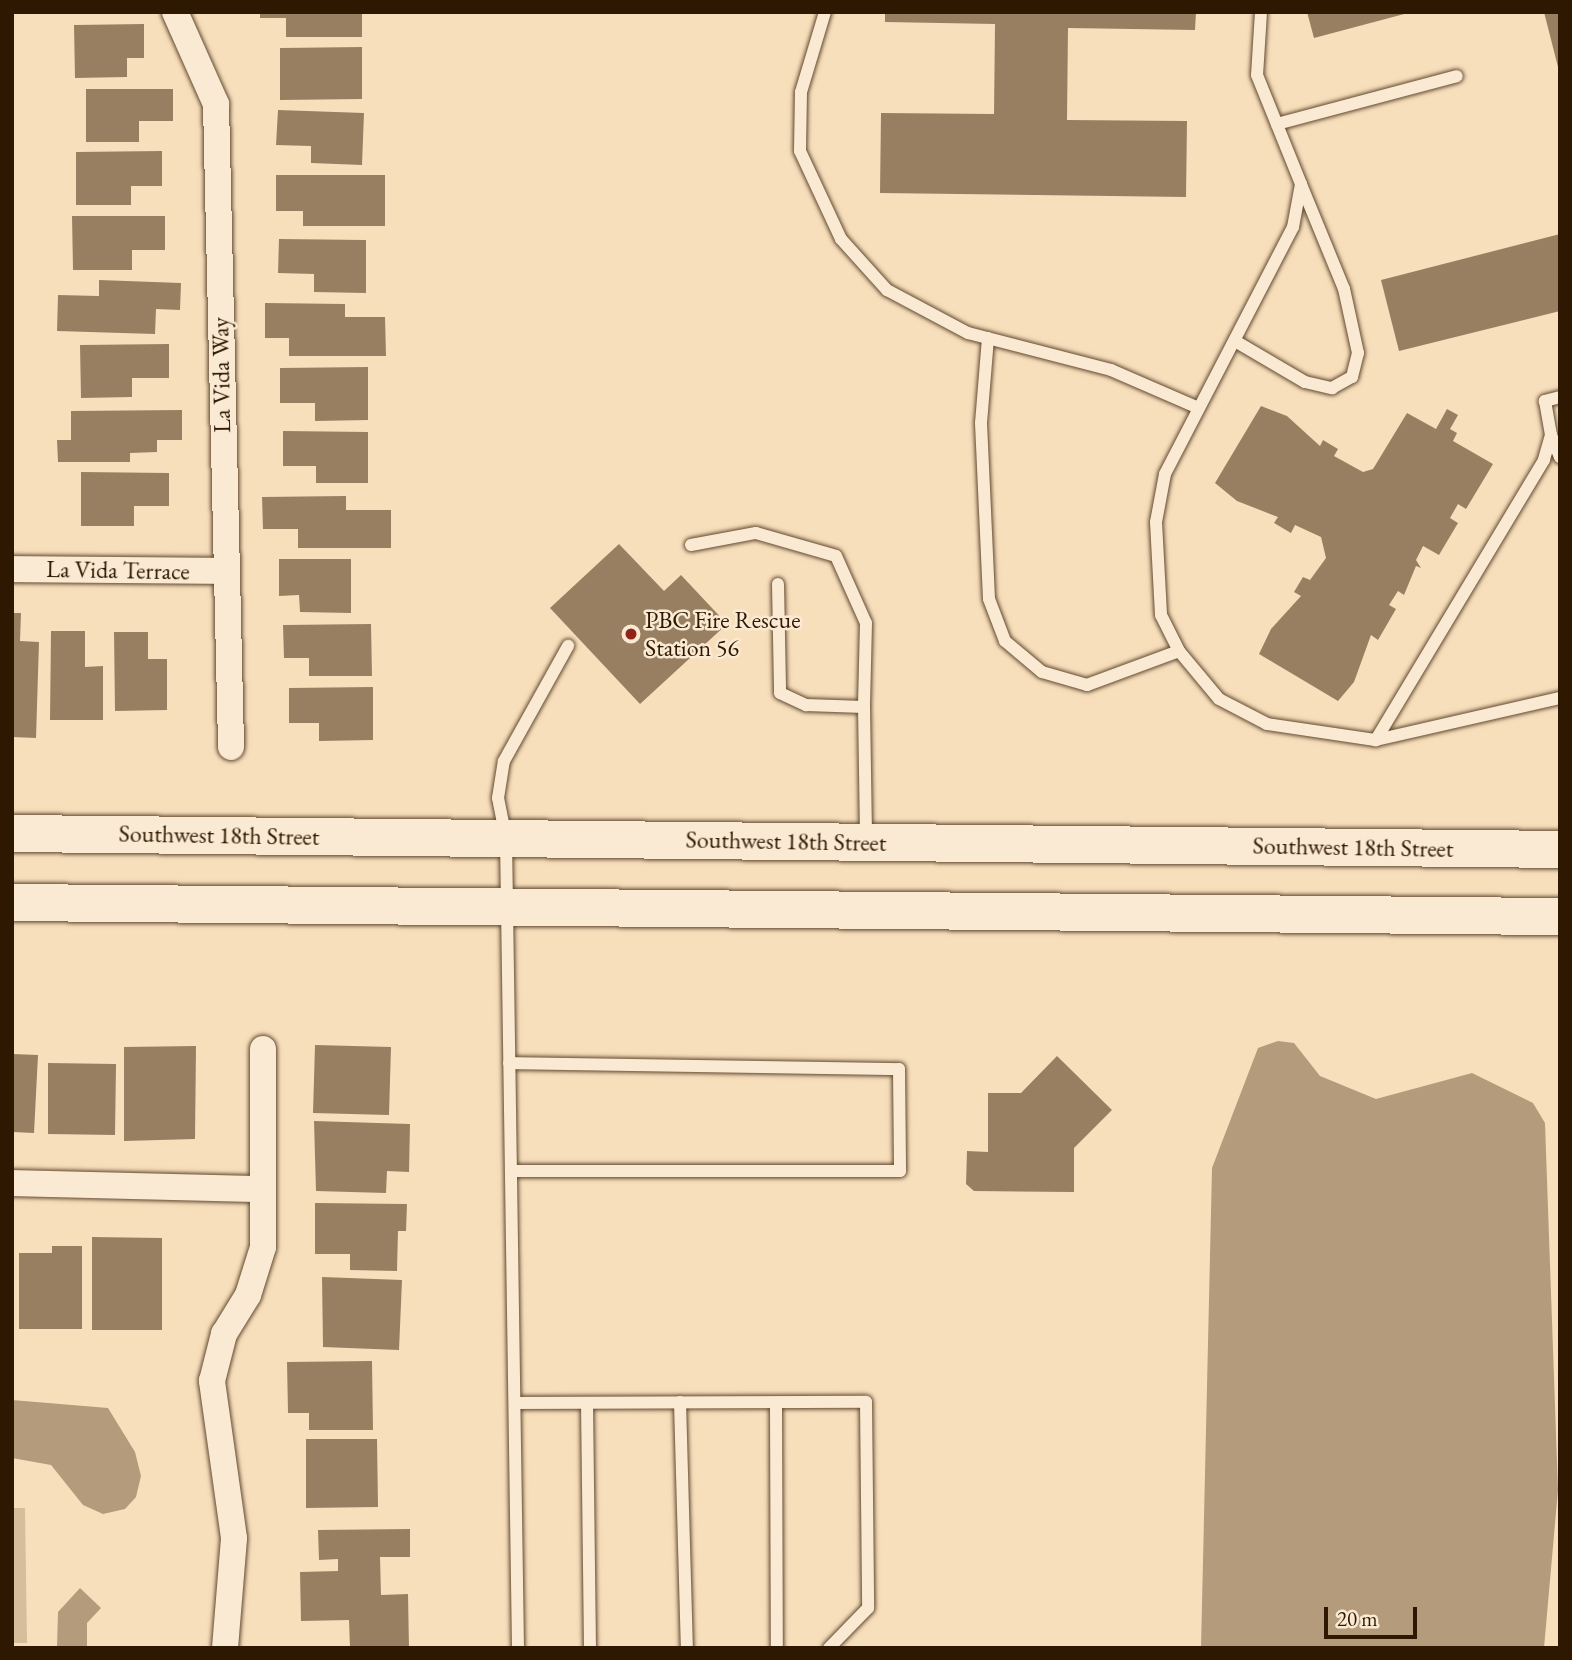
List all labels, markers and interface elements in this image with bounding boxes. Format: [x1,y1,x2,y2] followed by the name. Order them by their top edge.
[206,317,236,433] street label: La Vida Way
[46,554,190,586] street label: La Vida Terrace
[645,606,801,662] place label: PBC Fire Rescue Station 56
[623,626,639,642] marker: PBC Fire Rescue Station 56
[118,819,320,851] street label: Southwest 18th Street
[685,825,887,857] street label: Southwest 18th Street
[1252,831,1454,863] street label: Southwest 18th Street
[1327,1594,1420,1638] scale bar
[1337,1605,1378,1632] text: 20 m

